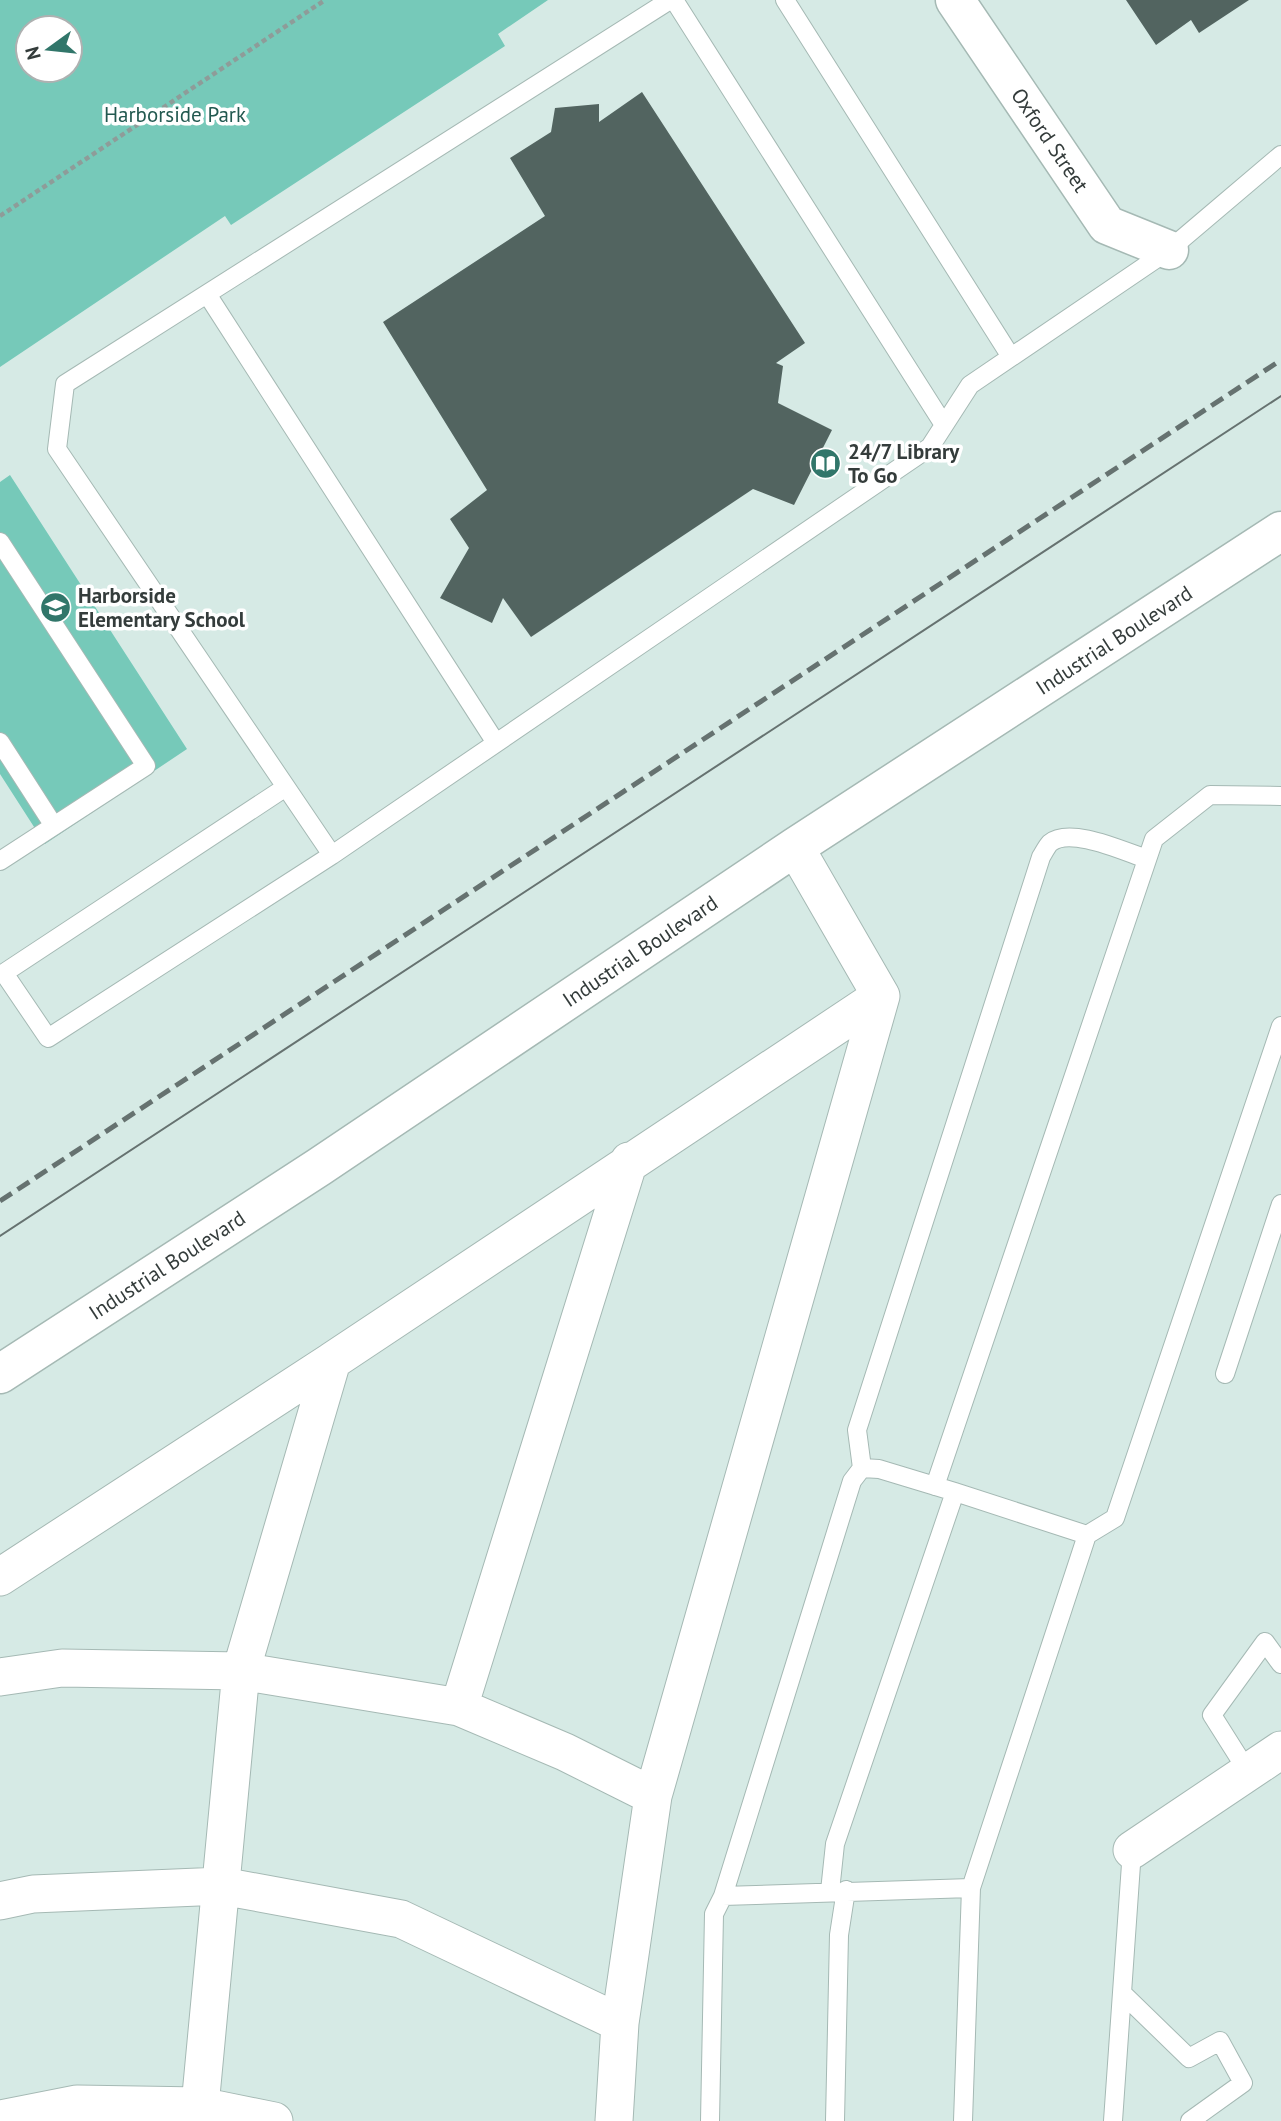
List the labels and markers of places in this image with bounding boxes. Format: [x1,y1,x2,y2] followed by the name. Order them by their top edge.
[848,438,960,489] place label: 24/7 Library To Go
[808,446,842,480] library icon: 24/7 Library To Go
[78,582,246,633] place label: Harborside Elementary School
[38,590,72,624] school or university icon: Harborside Elementary School

